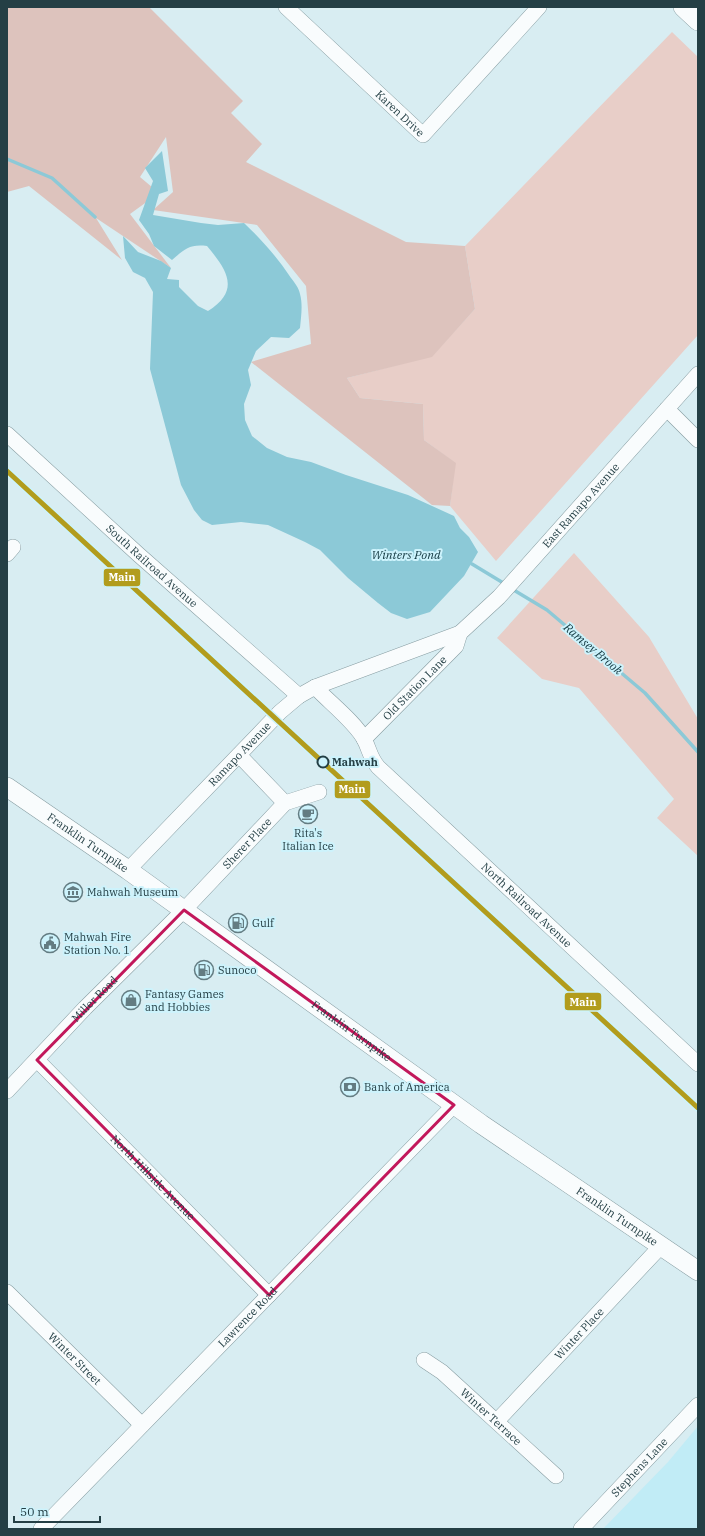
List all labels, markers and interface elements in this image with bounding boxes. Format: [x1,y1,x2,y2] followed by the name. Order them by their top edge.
[373,87,427,140] street label: Karen Drive
[539,460,622,551] street label: East Ramapo Avenue
[103,521,201,611] street label: South Railroad Avenue
[371,547,441,562] water label: Winters Pond
[103,568,141,587] line badge: Main
[108,570,136,584] text: Main
[560,619,626,678] water label: Ramsey Brook
[380,652,450,723] street label: Old Station Lane
[205,719,274,789] street label: Ramapo Avenue
[316,755,330,769] marker: Mahwah
[332,755,378,769] place label: Mahwah
[334,780,371,799] line badge: Main
[338,782,366,796] text: Main
[297,803,319,825] cafe icon: Rita's Italian Ice
[45,810,131,875] street label: Franklin Turnpike
[220,815,275,872] street label: Sherer Place
[282,826,334,853] place label: Rita's Italian Ice
[479,860,575,950] street label: North Railroad Avenue
[62,881,84,903] museum icon: Mahwah Museum
[87,885,179,899] place label: Mahwah Museum
[227,912,249,934] fuel station icon: Gulf
[252,916,275,930] place label: Gulf
[64,930,131,957] place label: Mahwah Fire Station No. 1
[39,932,61,954] public building icon: Mahwah Fire Station No. 1
[193,959,215,981] fuel station icon: Sunoco
[218,963,256,977] place label: Sunoco
[69,973,121,1025] street label: Miller Road
[145,987,224,1014] place label: Fantasy Games and Hobbies
[120,989,142,1011] shop icon: Fantasy Games and Hobbies
[564,992,602,1011] line badge: Main
[569,995,597,1009] text: Main
[309,997,394,1064] street label: Franklin Turnpike
[339,1076,361,1098] bank icon: Bank of America
[364,1080,450,1094] place label: Bank of America
[108,1132,198,1223] street label: North Hillside Avenue
[574,1184,661,1249] street label: Franklin Turnpike
[215,1284,280,1350] street label: Lawrence Road
[551,1305,607,1362] street label: Winter Place
[45,1329,104,1388] street label: Winter Street
[457,1385,525,1448] street label: Winter Terrace
[608,1435,671,1500] street label: Stephens Lane
[14,1498,100,1524] scale bar
[20,1504,49,1519] text: 50 m

